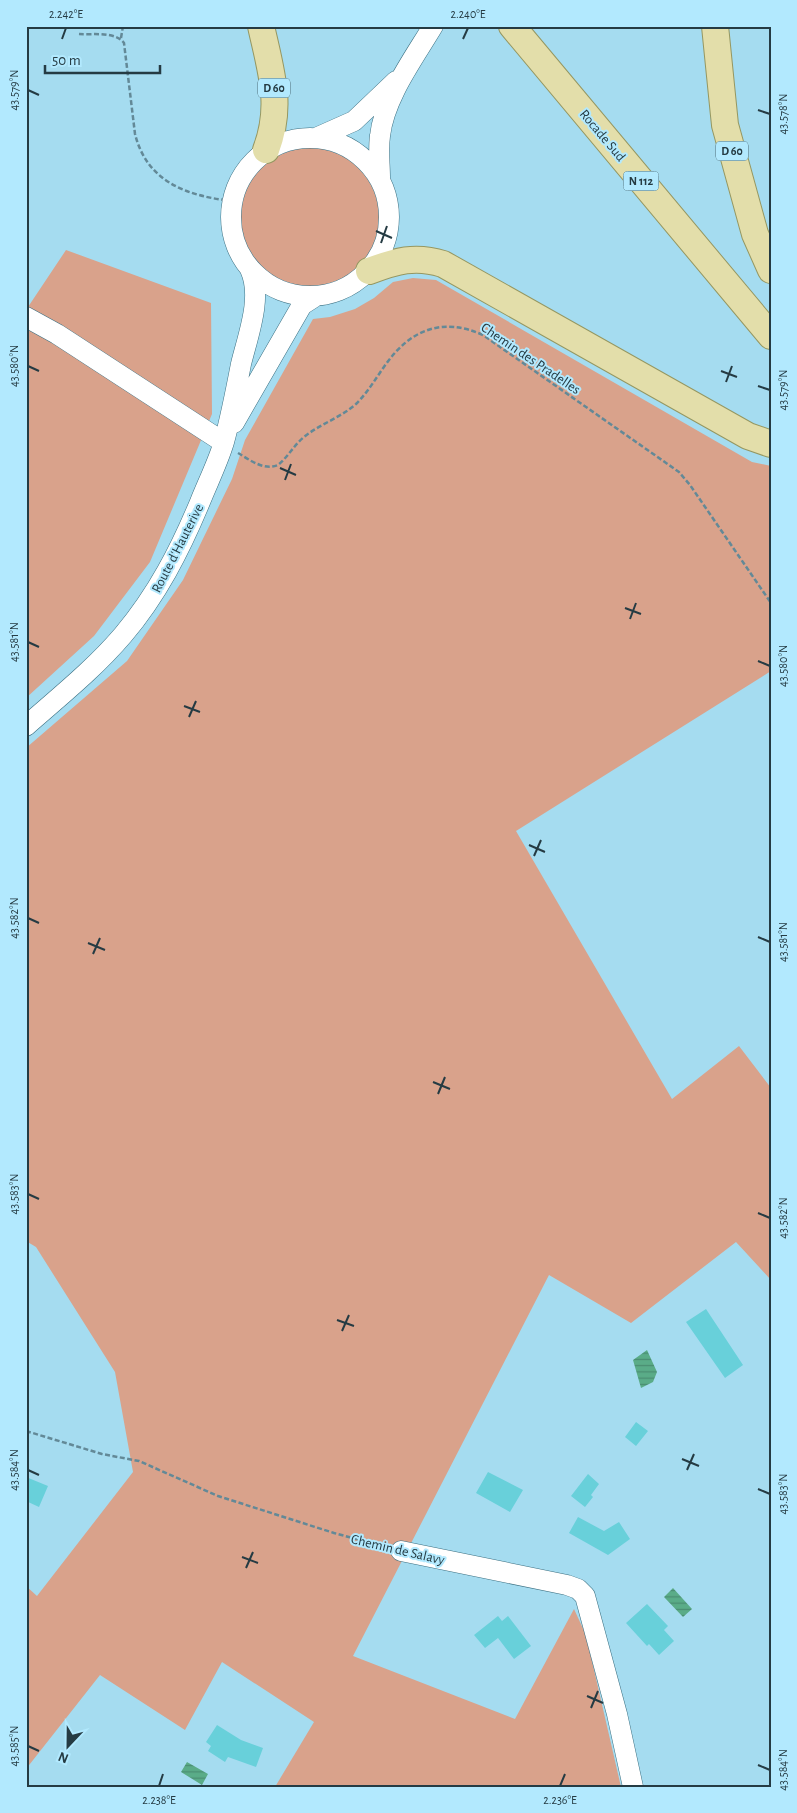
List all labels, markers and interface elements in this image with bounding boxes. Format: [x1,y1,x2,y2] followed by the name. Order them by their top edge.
[49,8,83,20] text: 2.242°E
[450,8,486,20] text: 2.240°E
[45,42,160,74] scale bar
[52,53,81,68] text: 50 m
[8,70,20,110] text: 43.579°N
[258,78,290,98] road number: D 60
[777,94,789,134] text: 43.578°N
[577,107,628,164] street label: Rocade Sud
[716,142,748,160] road number: D 60
[624,172,658,190] road number: N 112
[478,320,583,397] street label: Chemin des Pradelles
[8,345,20,387] text: 43.580°N
[777,370,789,410] text: 43.579°N
[150,502,206,595] street label: Route d'Hauterive
[8,622,20,662] text: 43.581°N
[777,645,789,687] text: 43.580°N
[8,897,20,939] text: 43.582°N
[777,922,789,962] text: 43.581°N
[8,1174,20,1214] text: 43.583°N
[777,1197,789,1239] text: 43.582°N
[8,1449,20,1491] text: 43.584°N
[777,1474,789,1514] text: 43.583°N
[350,1532,446,1568] street label: Chemin de Salavy
[42,1720,92,1770] north arrow
[8,1726,20,1766] text: 43.585°N
[56,1749,71,1765] text: N
[777,1749,789,1791] text: 43.584°N
[142,1794,176,1806] text: 2.238°E
[543,1794,577,1806] text: 2.236°E

